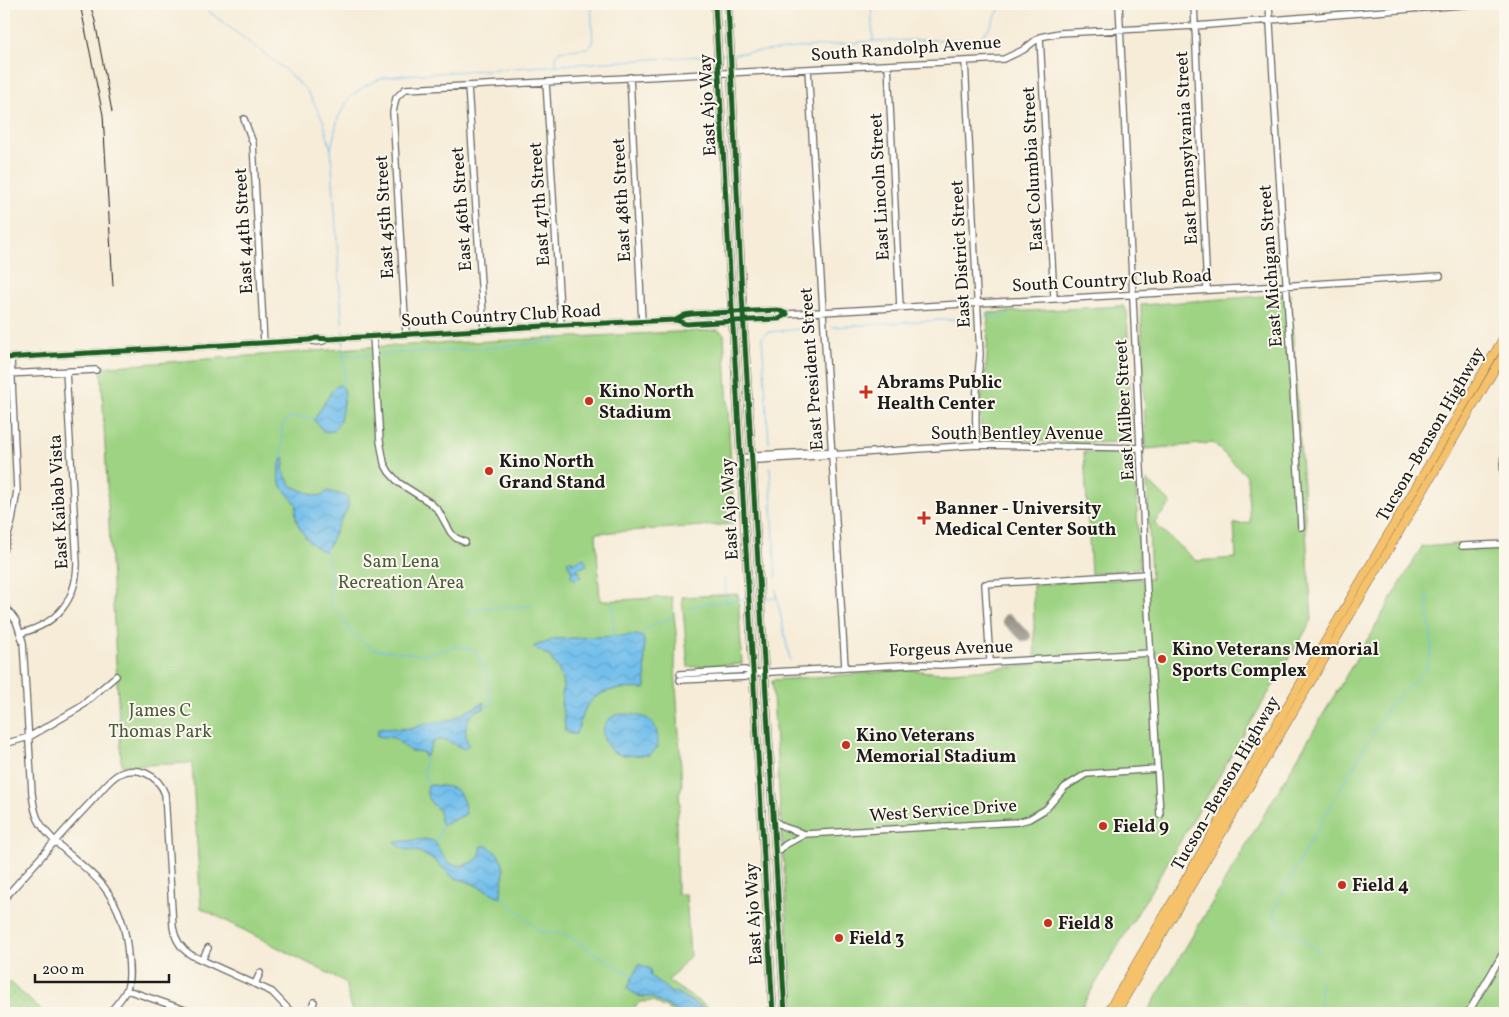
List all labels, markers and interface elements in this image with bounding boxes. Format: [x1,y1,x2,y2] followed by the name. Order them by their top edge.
[810,30,1002,69] street label: South Randolph Avenue
[1170,50,1205,246] street label: East Pennsylvania Street
[693,53,724,157] street label: East Ajo Way
[1017,86,1050,252] street label: East Columbia Street
[864,112,897,261] street label: East Lincoln Street
[607,137,638,263] street label: East 48th Street
[524,141,557,267] street label: East 47th Street
[446,146,479,272] street label: East 46th Street
[370,154,401,280] street label: East 45th Street
[229,167,260,295] street label: East 44th Street
[945,179,978,329] street label: East District Street
[1253,184,1290,348] street label: East Michigan Street
[1011,264,1213,299] street label: South Country Club Road
[794,286,831,451] street label: East President Street
[400,299,602,334] street label: South Country Club Road
[1109,339,1142,481] street label: East Milber Street
[1371,343,1492,527] street label: Tucson–Benson Highway
[877,371,1002,417] place label: Abrams Public Health Center
[599,380,694,426] place label: Kino North Stadium
[859,385,873,399] marker: Abrams Public Health Center
[583,395,595,407] marker: Kino North Stadium
[931,422,1103,447] street label: South Bentley Avenue
[43,434,76,570] street label: East Kaibab Vista
[499,450,606,496] place label: Kino North Grand Stand
[715,457,746,561] street label: East Ajo Way
[483,465,495,477] marker: Kino North Grand Stand
[935,497,1117,543] place label: Banner - University Medical Center South
[917,511,931,525] marker: Banner - University Medical Center South
[338,550,464,596] park label: Sam Lena Recreation Area
[888,635,1014,664] street label: Forgeus Avenue
[1172,638,1379,684] place label: Kino Veterans Memorial Sports Complex
[1156,653,1168,665] marker: Kino Veterans Memorial Sports Complex
[1166,692,1287,876] street label: Tucson–Benson Highway
[108,699,212,745] park label: James C Thomas Park
[856,724,1016,770] place label: Kino Veterans Memorial Stadium
[840,739,852,751] marker: Kino Veterans Memorial Stadium
[868,794,1018,829] street label: West Service Drive
[1113,815,1169,840] place label: Field 9
[1097,820,1109,832] marker: Field 9
[739,862,770,966] street label: East Ajo Way
[1352,874,1409,899] place label: Field 4
[1336,879,1348,891] marker: Field 4
[1058,912,1114,937] place label: Field 8
[1042,917,1054,929] marker: Field 8
[849,927,904,952] place label: Field 3
[833,932,845,944] marker: Field 3
[35,952,169,984] scale bar
[42,960,85,981] text: 200 m

